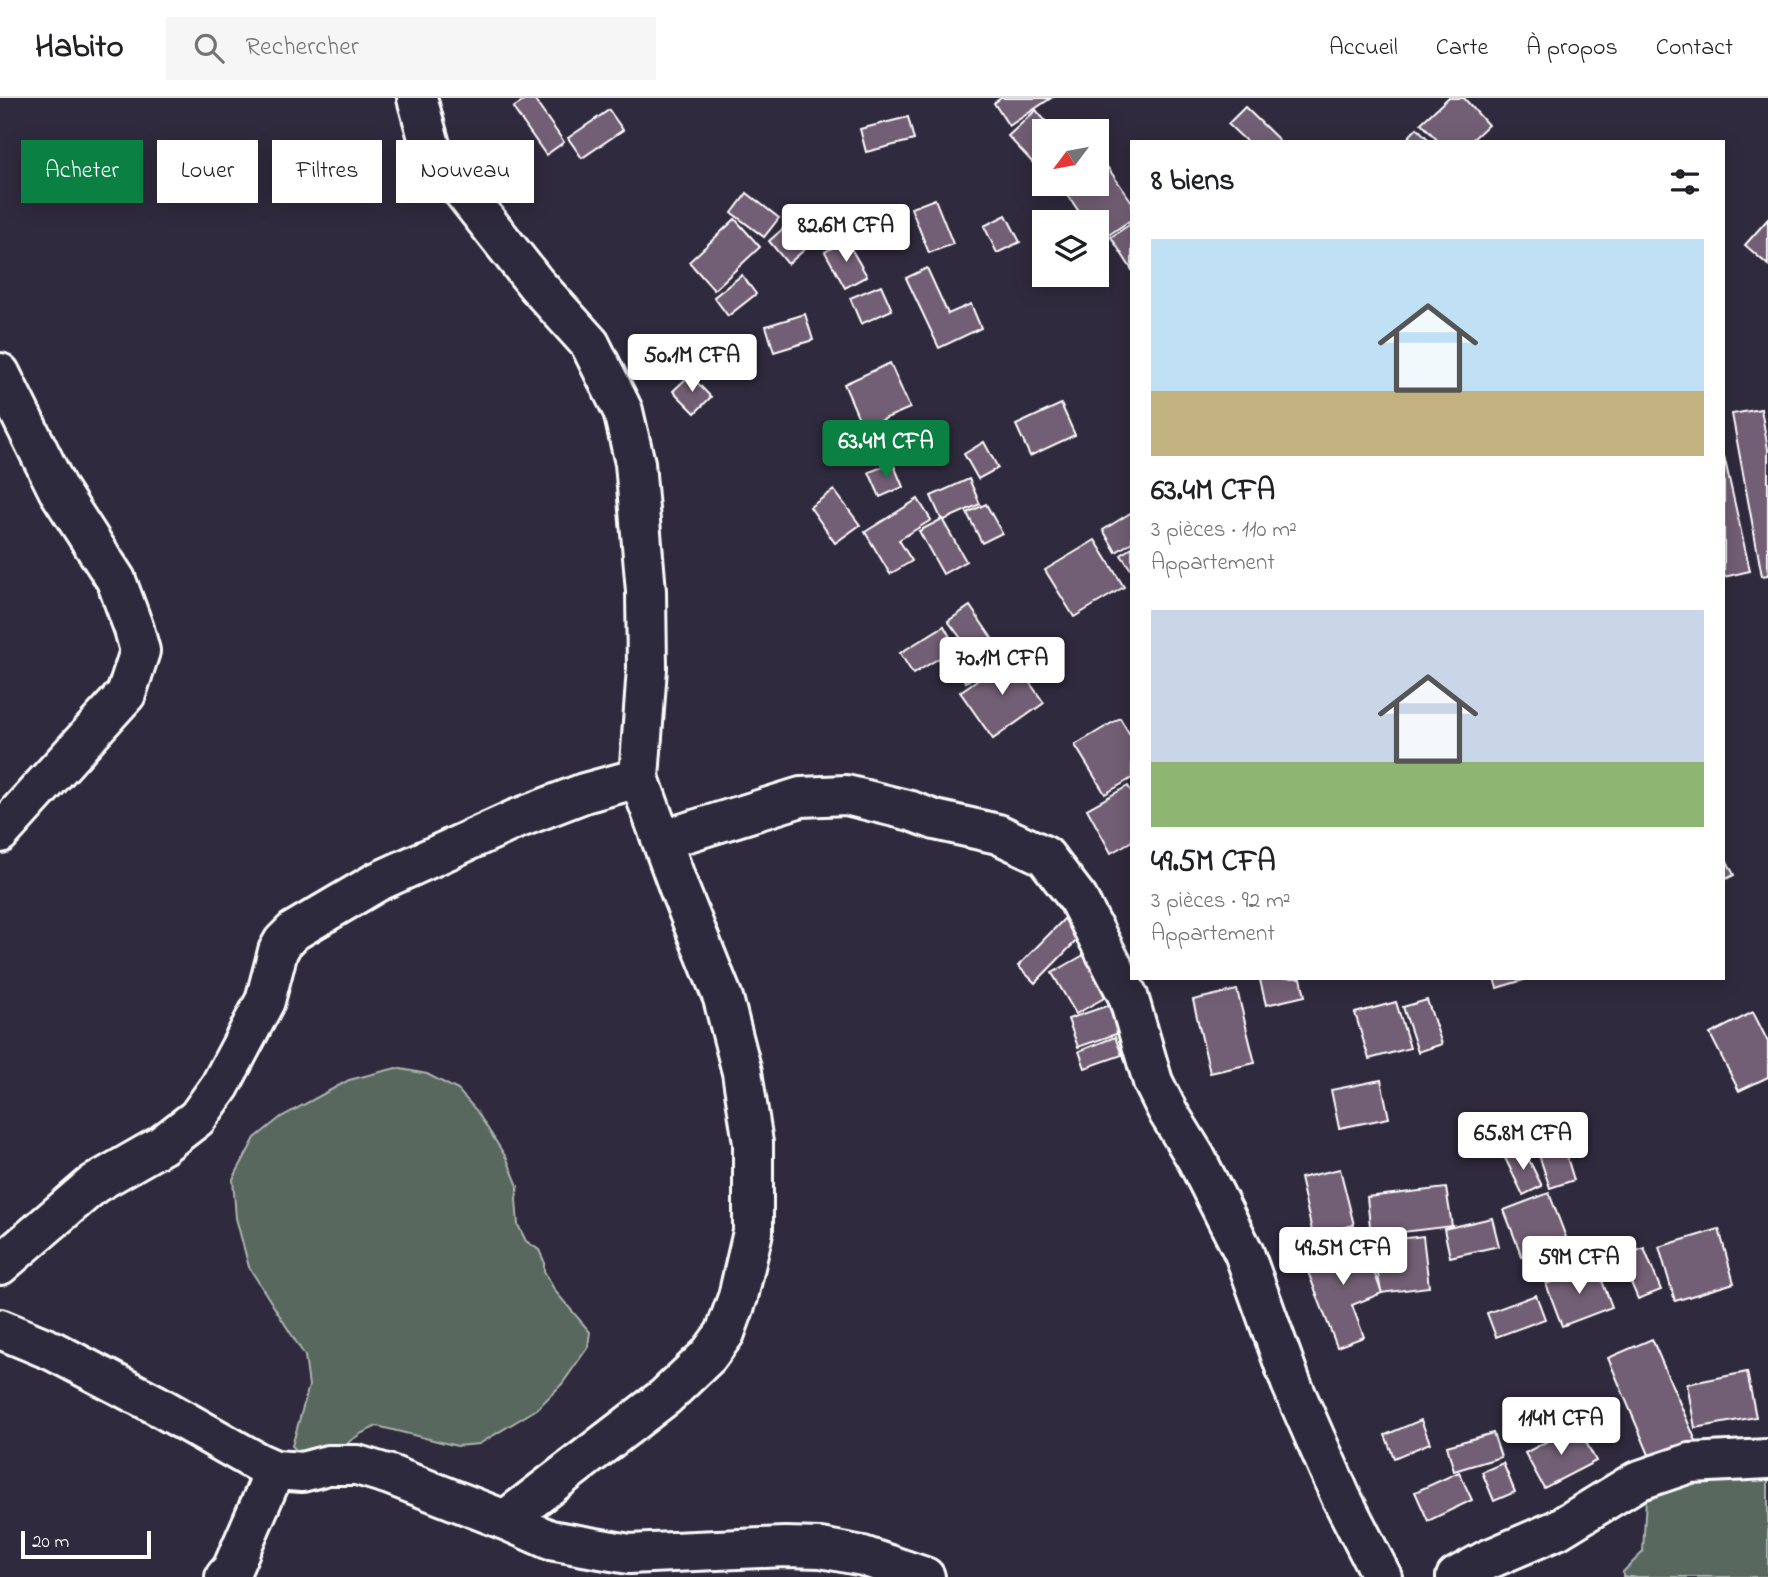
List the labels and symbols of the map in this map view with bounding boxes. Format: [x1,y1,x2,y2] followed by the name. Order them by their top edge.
[1032,119,1110,196] north arrow
[766,204,926,264] pin: 82.6M CFA
[612,334,772,394] pin: 50.1M CFA
[806,420,966,480] pin: 63.4M CFA
[922,638,1082,697] pin: 70.1M CFA
[1443,1112,1603,1172] pin: 65.8M CFA
[1263,1228,1423,1287] pin: 49.5M CFA
[1514,1236,1644,1296] pin: 59M CFA
[1489,1398,1633,1457] pin: 114M CFA
[21,1528,150,1560] scale bar

